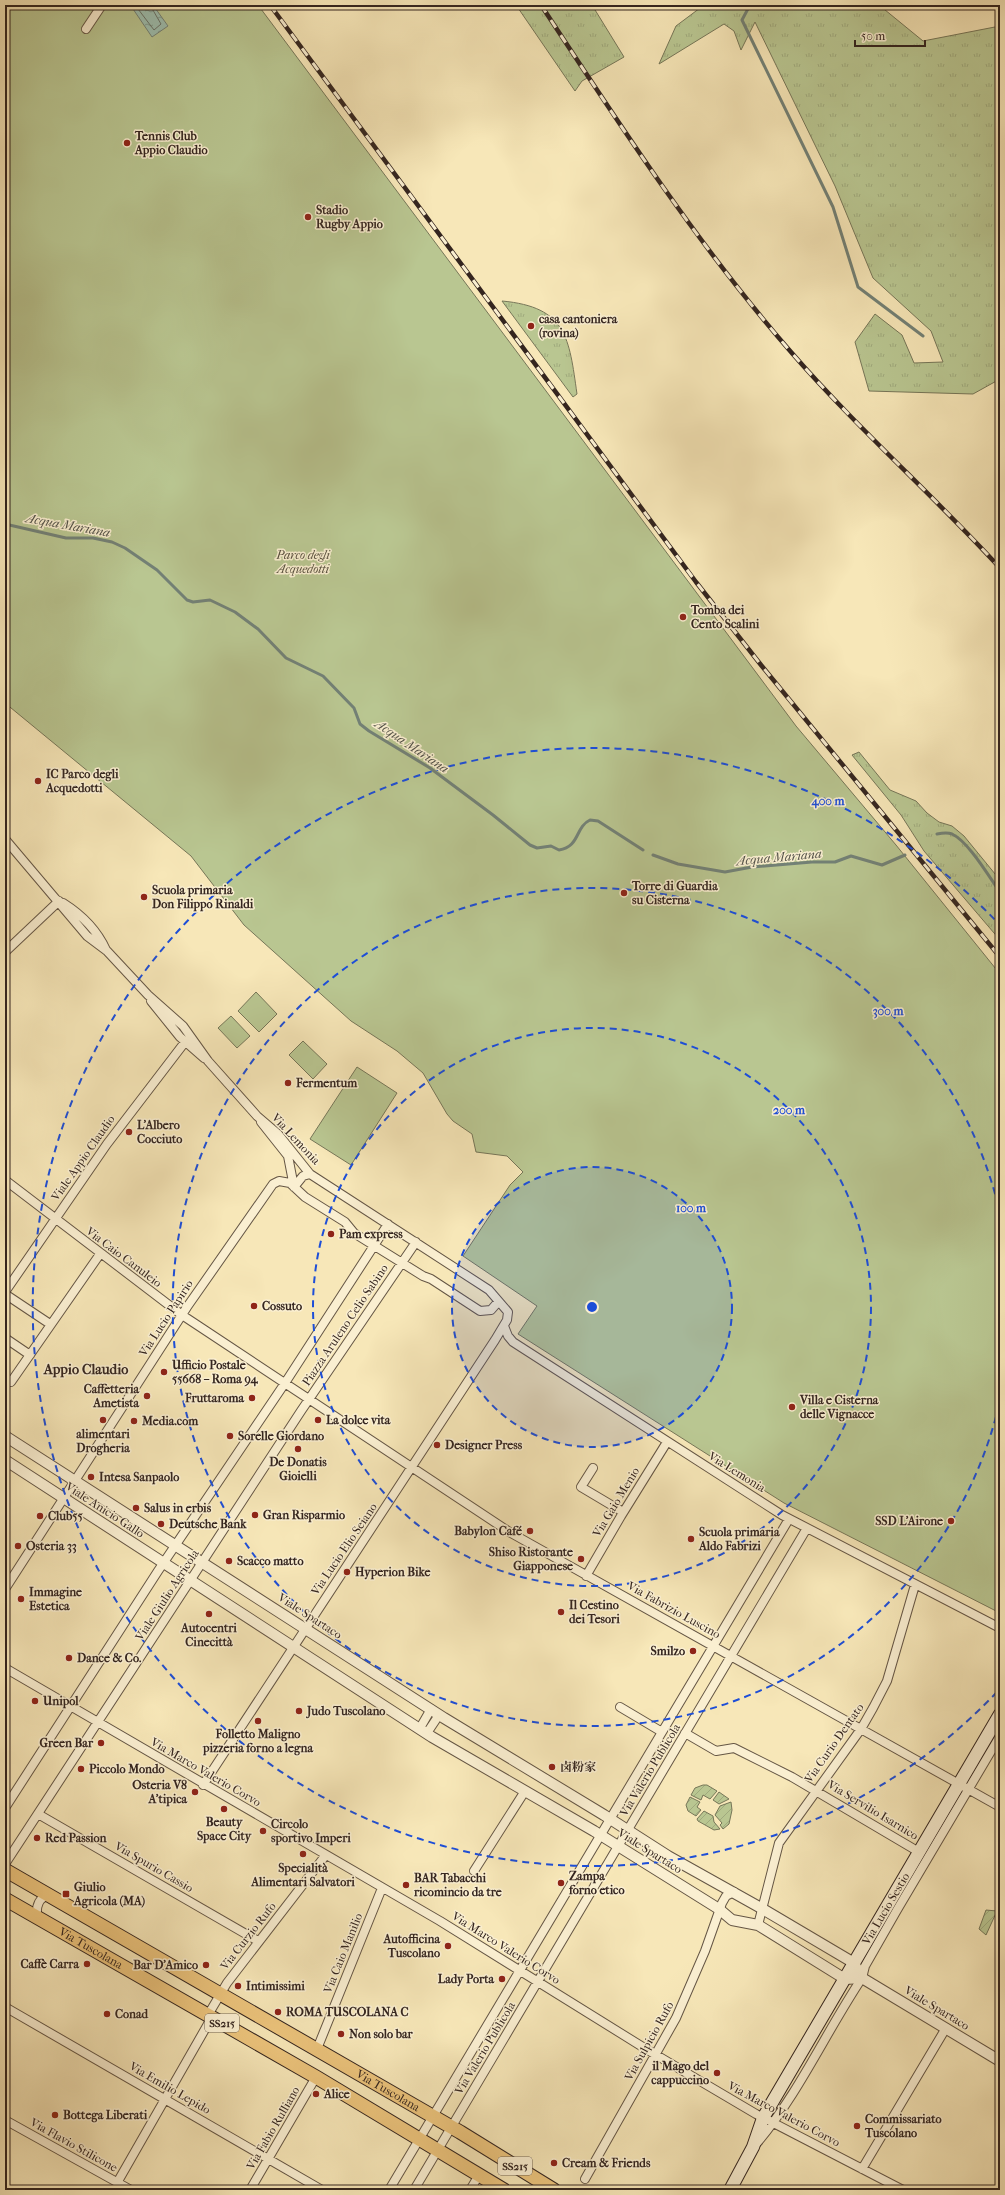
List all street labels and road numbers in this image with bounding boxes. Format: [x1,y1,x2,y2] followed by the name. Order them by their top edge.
[268,1110,323,1168] street label: Via Lemonia
[48,1113,118,1204] street label: Viale Appio Claudio
[83,1223,165,1290] street label: Via Caio Canuleio
[299,1262,391,1388] street label: Piazza Aruleno Celio Sabino
[136,1277,196,1360] street label: Via Lucio Papirio
[705,1448,769,1495] street label: Via Lemonia
[589,1465,642,1540] street label: Via Gaio Menio
[62,1479,147,1541] street label: Viale Anicio Gallo
[307,1500,380,1598] street label: Via Lucio Elio Seiano
[132,1546,202,1644] street label: Viale Giulio Agricola
[624,1578,723,1641] street label: Via Fabrizio Luscino
[275,1590,345,1642] street label: Viale Spartaco
[801,1701,867,1786] street label: Via Curio Dentato
[616,1721,683,1820] street label: Via Valerio Publicola
[148,1734,264,1809] street label: Via Marco Valerio Corvo
[824,1777,921,1843] street label: Via Servilio Isarnico
[614,1825,685,1876] street label: Viale Spartaco
[111,1838,196,1895] street label: Via Spurio Cassio
[859,1870,912,1948] street label: Via Lucio Sestio
[217,1899,279,1973] street label: Via Curzio Rufo
[448,1908,563,1987] street label: Via Marco Valerio Corvo
[320,1911,365,1996] street label: Via Caio Manilio
[56,1924,126,1972] street label: Via Tuscolana
[901,1983,972,2033] street label: Viale Spartaco
[451,1999,518,2098] street label: Via Valerio Publicola
[621,1999,676,2084] street label: Via Sulpicio Rufo
[205,2014,239,2032] road number: SS215
[126,2059,213,2117] street label: Via Emilio Lepido
[353,2066,423,2115] street label: Via Tuscolana
[725,2078,842,2150] street label: Via Marco Valerio Corvo
[243,2084,302,2173] street label: Via Fabio Rulliano
[27,2115,120,2175] street label: Via Flavio Stilicone
[498,2157,532,2175] road number: SS215

